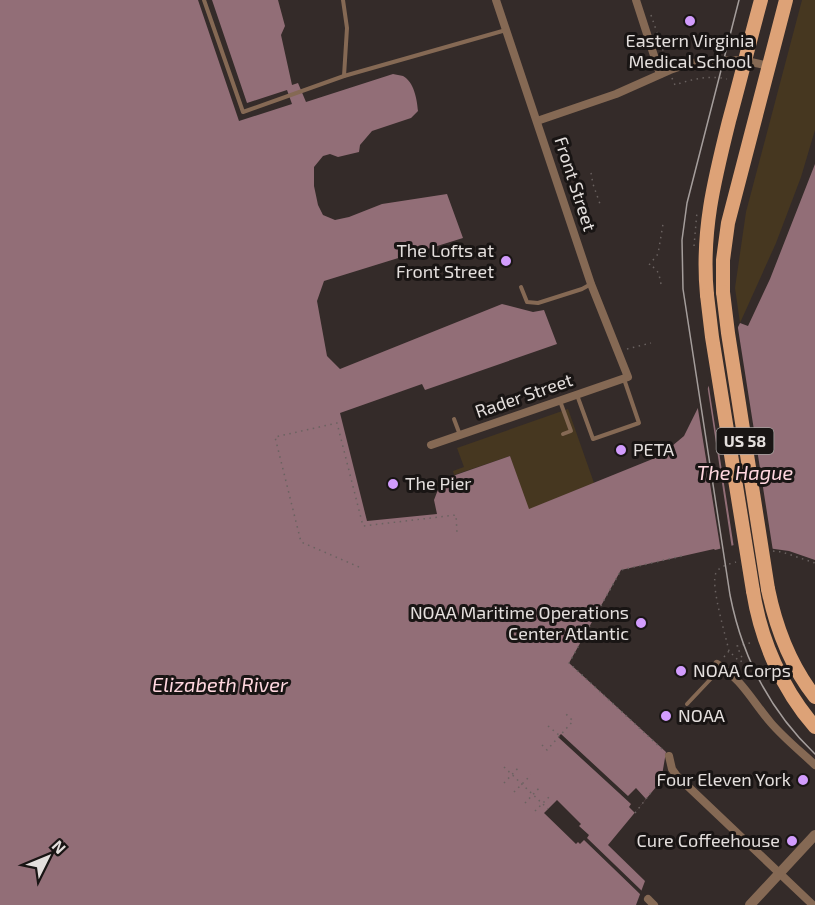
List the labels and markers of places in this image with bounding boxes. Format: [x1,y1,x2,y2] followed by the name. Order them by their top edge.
[683,14,697,28] marker: Eastern Virginia Medical School
[626,29,754,72] place label: Eastern Virginia Medical School
[396,239,494,282] place label: The Lofts at Front Street
[499,254,513,268] marker: The Lofts at Front Street
[633,438,675,460] place label: PETA
[614,443,628,457] marker: PETA
[405,472,472,494] place label: The Pier
[386,477,400,491] marker: The Pier
[410,601,629,644] place label: NOAA Maritime Operations Center Atlantic
[634,616,648,630] marker: NOAA Maritime Operations Center Atlantic
[693,659,791,681] place label: NOAA Corps
[674,664,688,678] marker: NOAA Corps
[678,704,726,726] place label: NOAA
[659,709,673,723] marker: NOAA
[656,768,791,790] place label: Four Eleven York
[796,773,810,787] marker: Four Eleven York
[637,829,780,851] place label: Cure Coffeehouse
[785,834,799,848] marker: Cure Coffeehouse

